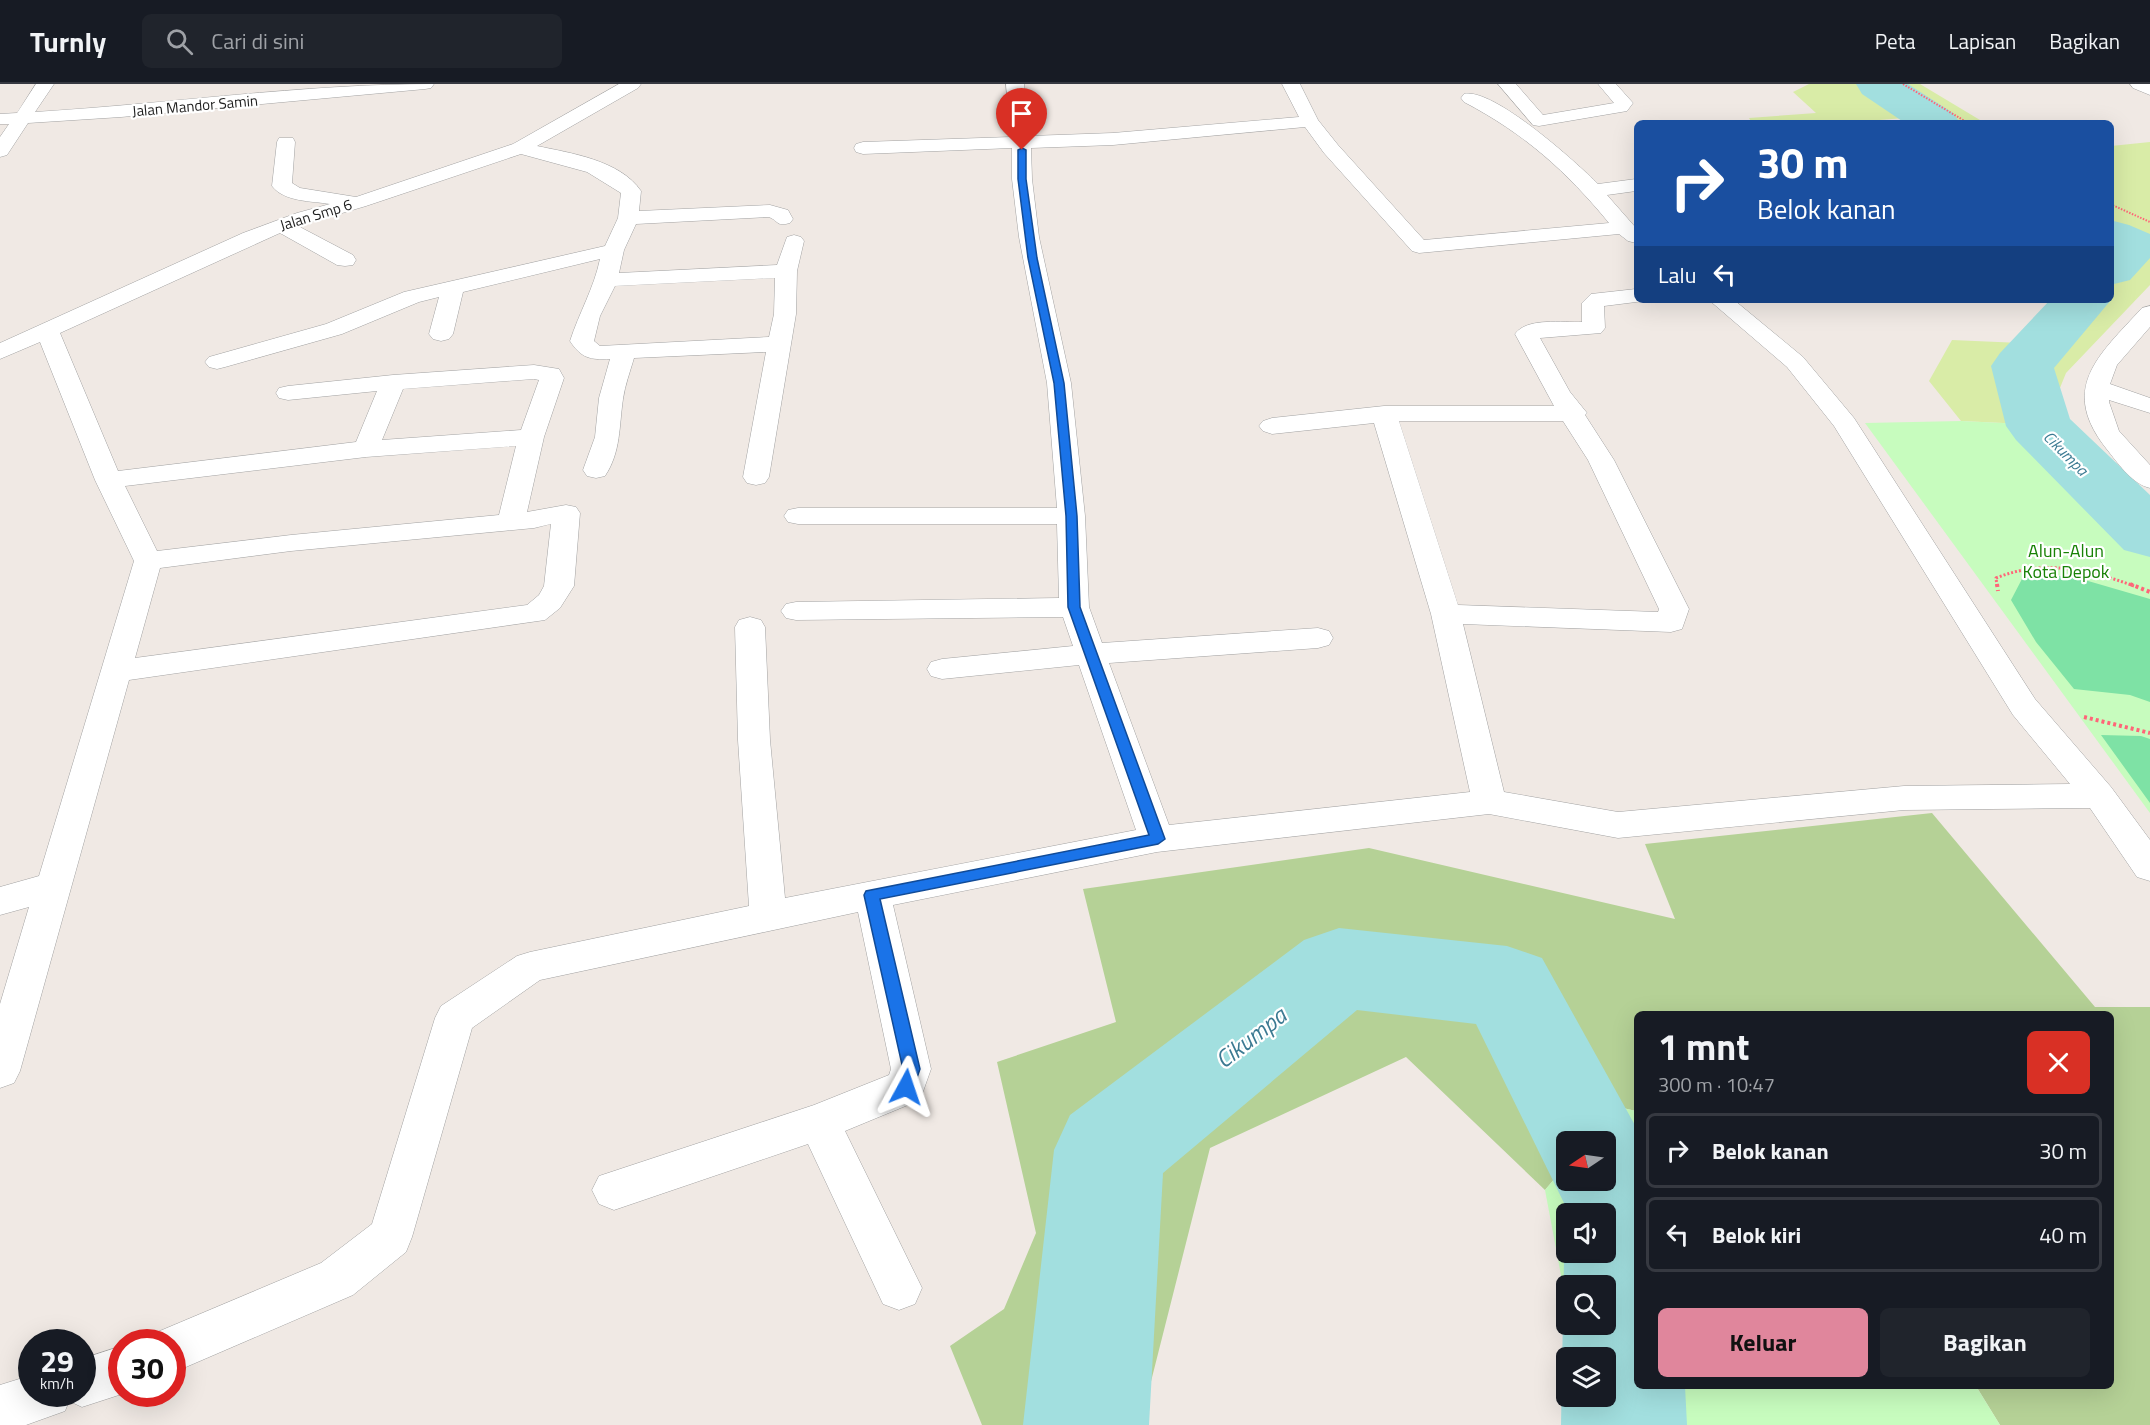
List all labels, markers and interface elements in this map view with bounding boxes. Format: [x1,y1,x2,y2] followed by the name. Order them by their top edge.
[142,14,562,68] search box
[30,20,106,63] text: Turnly
[211,24,304,58] text: Cari di sini
[163,25,196,58] icon: search
[1875,25,1916,57] text: Peta
[1949,25,2016,57] text: Lapisan
[2049,25,2120,57] text: Bagikan
[996,88,1047,150] pin
[131,89,259,122] street label: Jalan Mandor Samin
[1005,97,1038,130] icon: arrive
[1757,130,1849,194] text: 30 m
[1658,144,1736,222] icon: right
[1757,188,1896,229] text: Belok kanan
[277,193,355,236] street label: Jalan Smp 6
[1658,258,1696,292] text: Lalu
[1708,258,1741,291] icon: left
[2038,425,2095,482] water label: Cikumpa
[2022,537,2110,585] park label: Alun-Alun Kota Depok
[1207,996,1295,1077] water label: Cikumpa
[1658,1019,1749,1074] text: 1 mnt
[2027,1031,2090,1094] button: close
[874,1055,938,1119] position arrow
[1658,1069,1775,1100] text: 300 m · 10:47
[1556,1131,1616,1191] north arrow
[1556,1131,1616,1407] map controls
[1661,1134,1694,1167] icon: right
[1712,1134,1829,1168] text: Belok kanan
[2039,1134,2087,1168] text: 30 m
[1556,1203,1616,1263] button: sound
[1661,1218,1694,1251] icon: left
[1712,1218,1801,1252] text: Belok kiri
[2039,1218,2087,1252] text: 40 m
[1556,1275,1616,1335] button: search
[1658,1308,1868,1377] button: Keluar
[1880,1308,2090,1377] button: Bagikan
[108,1329,186,1407] speed limit sign: 30
[40,1338,74,1384] text: 29
[1556,1347,1616,1407] button: layers
[40,1372,74,1395] text: km/h

